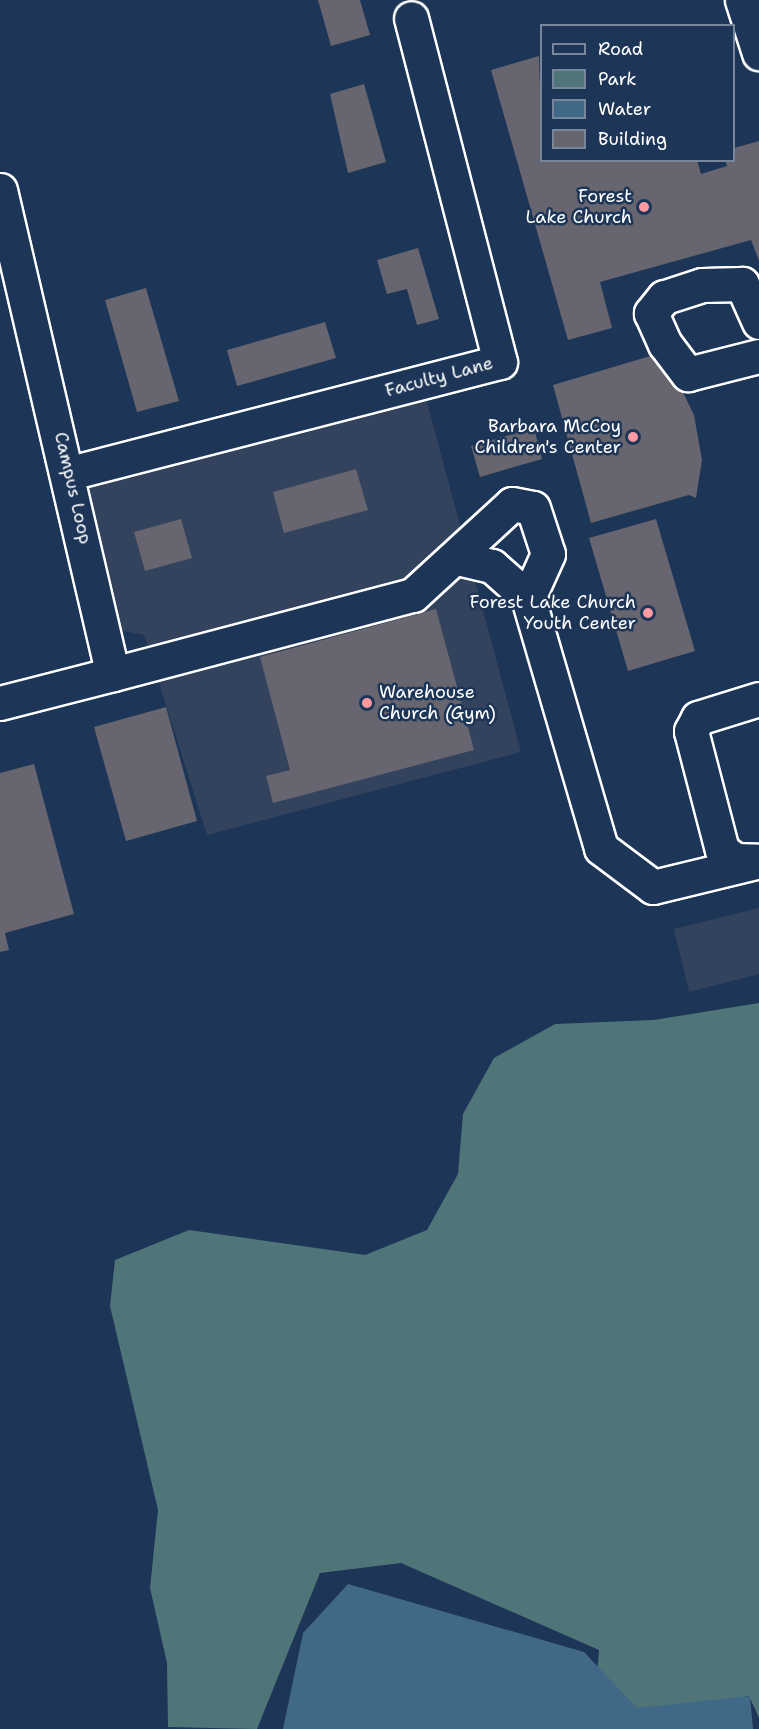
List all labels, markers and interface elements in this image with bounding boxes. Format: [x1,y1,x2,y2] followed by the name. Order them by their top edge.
[540,24,735,162] legend
[598,37,643,61] text: Road
[598,67,637,91] text: Park
[598,97,651,121] text: Water
[598,127,667,151] text: Building
[526,186,632,228] place label: Forest Lake Church
[637,200,651,214] marker: Forest Lake Church
[383,352,495,402] street label: Faculty Lane
[475,416,621,458] place label: Barbara McCoy Children's Center
[50,430,96,546] street label: Campus Loop
[626,430,640,444] marker: Barbara McCoy Children's Center
[470,592,636,634] place label: Forest Lake Church Youth Center
[641,606,655,620] marker: Forest Lake Church Youth Center
[379,682,496,724] place label: Warehouse Church (Gym)
[360,696,374,710] marker: Warehouse Church (Gym)

